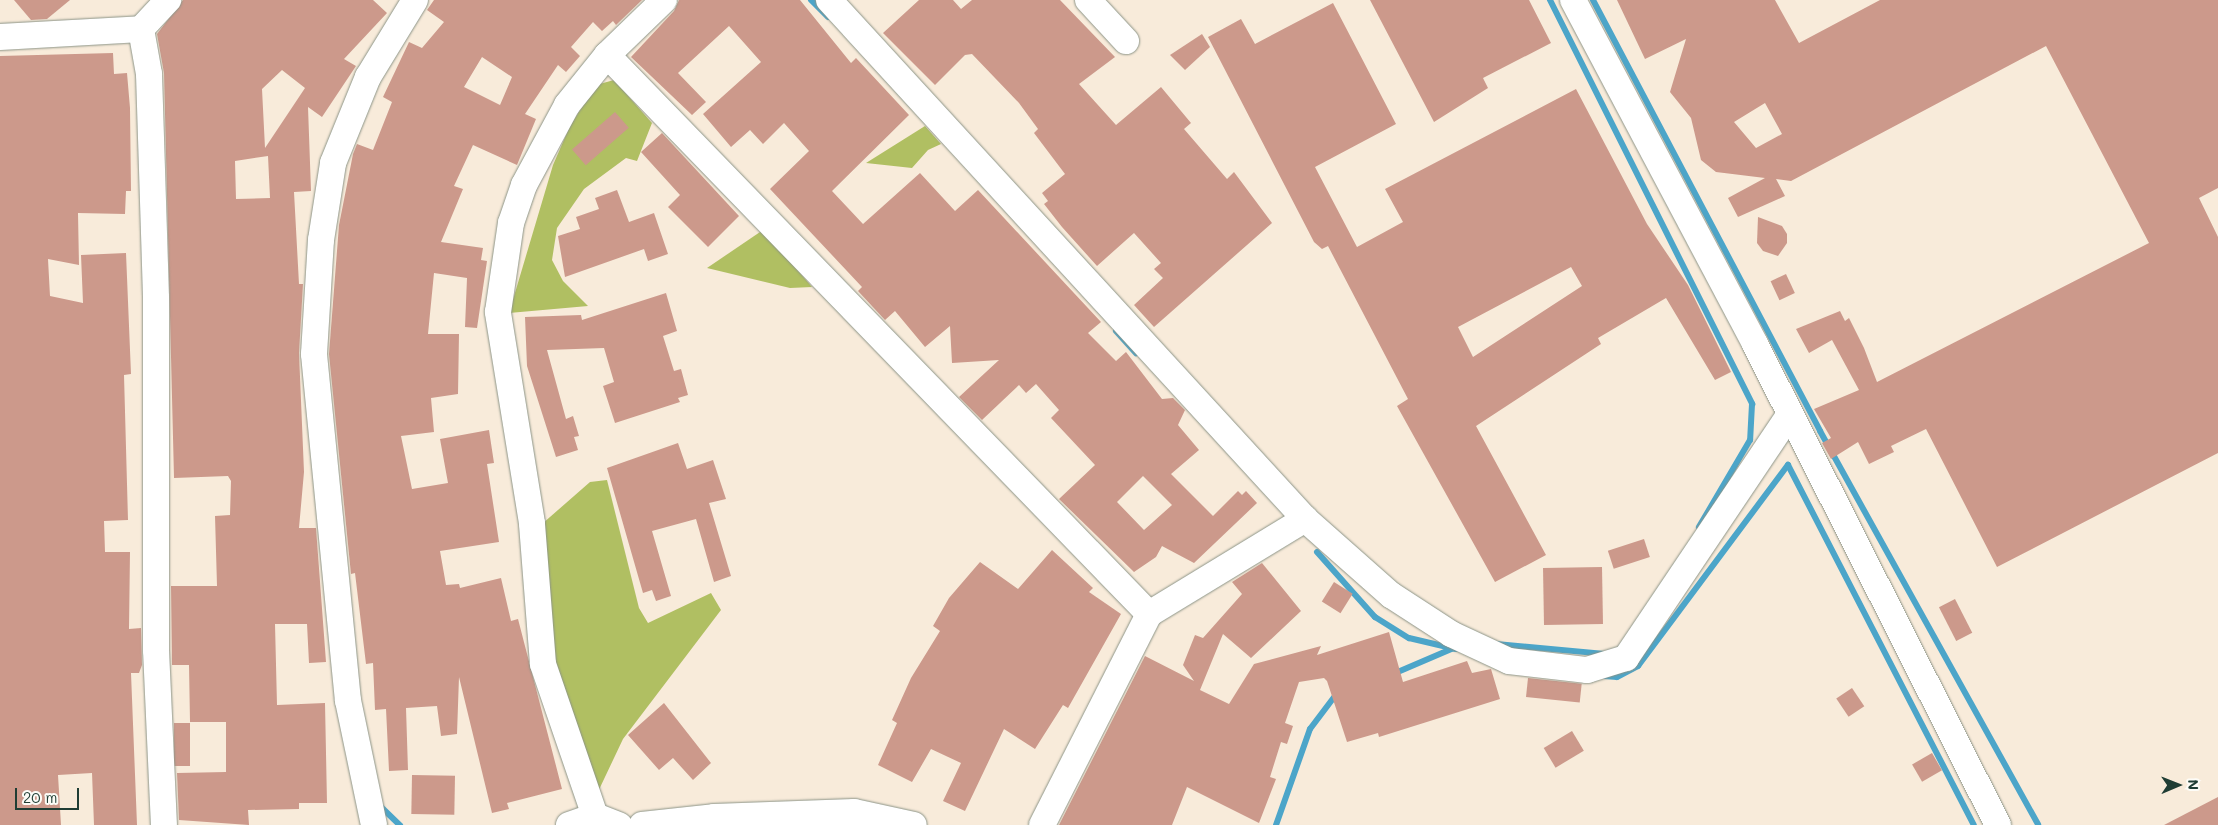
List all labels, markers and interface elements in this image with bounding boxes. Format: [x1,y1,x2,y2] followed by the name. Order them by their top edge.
[2153,760,2203,810] north arrow
[18,778,81,810] scale bar
[2184,779,2203,790] text: N
[23,787,57,807] text: 20 m

